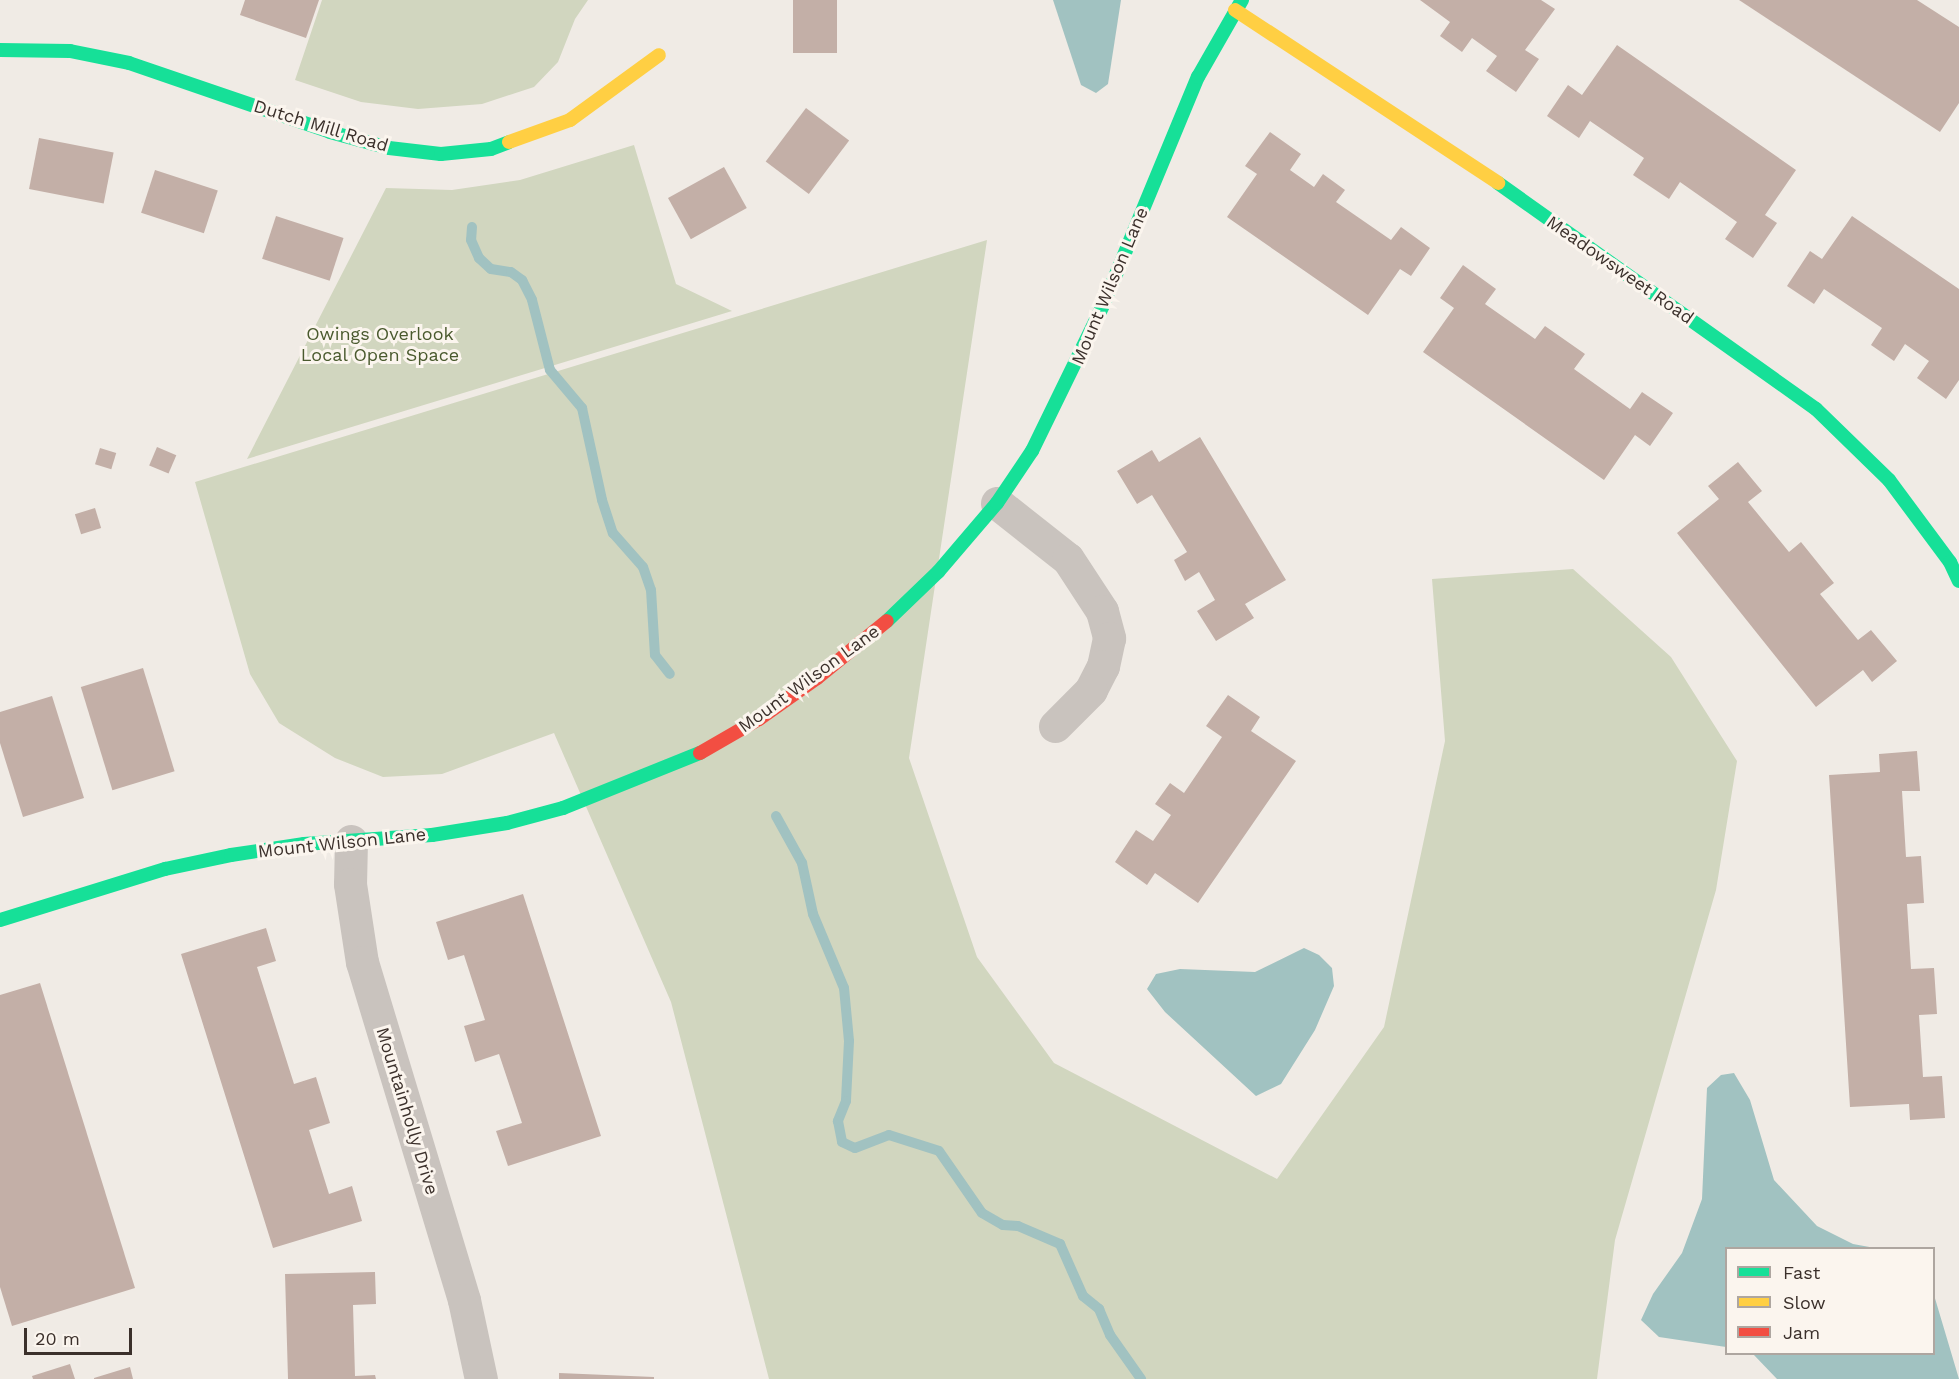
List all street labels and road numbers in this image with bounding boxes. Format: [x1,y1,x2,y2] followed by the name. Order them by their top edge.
[251,95,391,157] street label: Dutch Mill Road
[1067,204,1153,368] street label: Mount Wilson Lane
[1542,211,1698,329] street label: Meadowsweet Road
[734,620,884,738] street label: Mount Wilson Lane
[257,823,427,863] street label: Mount Wilson Lane
[371,1024,443,1198] street label: Mountainholly Drive

